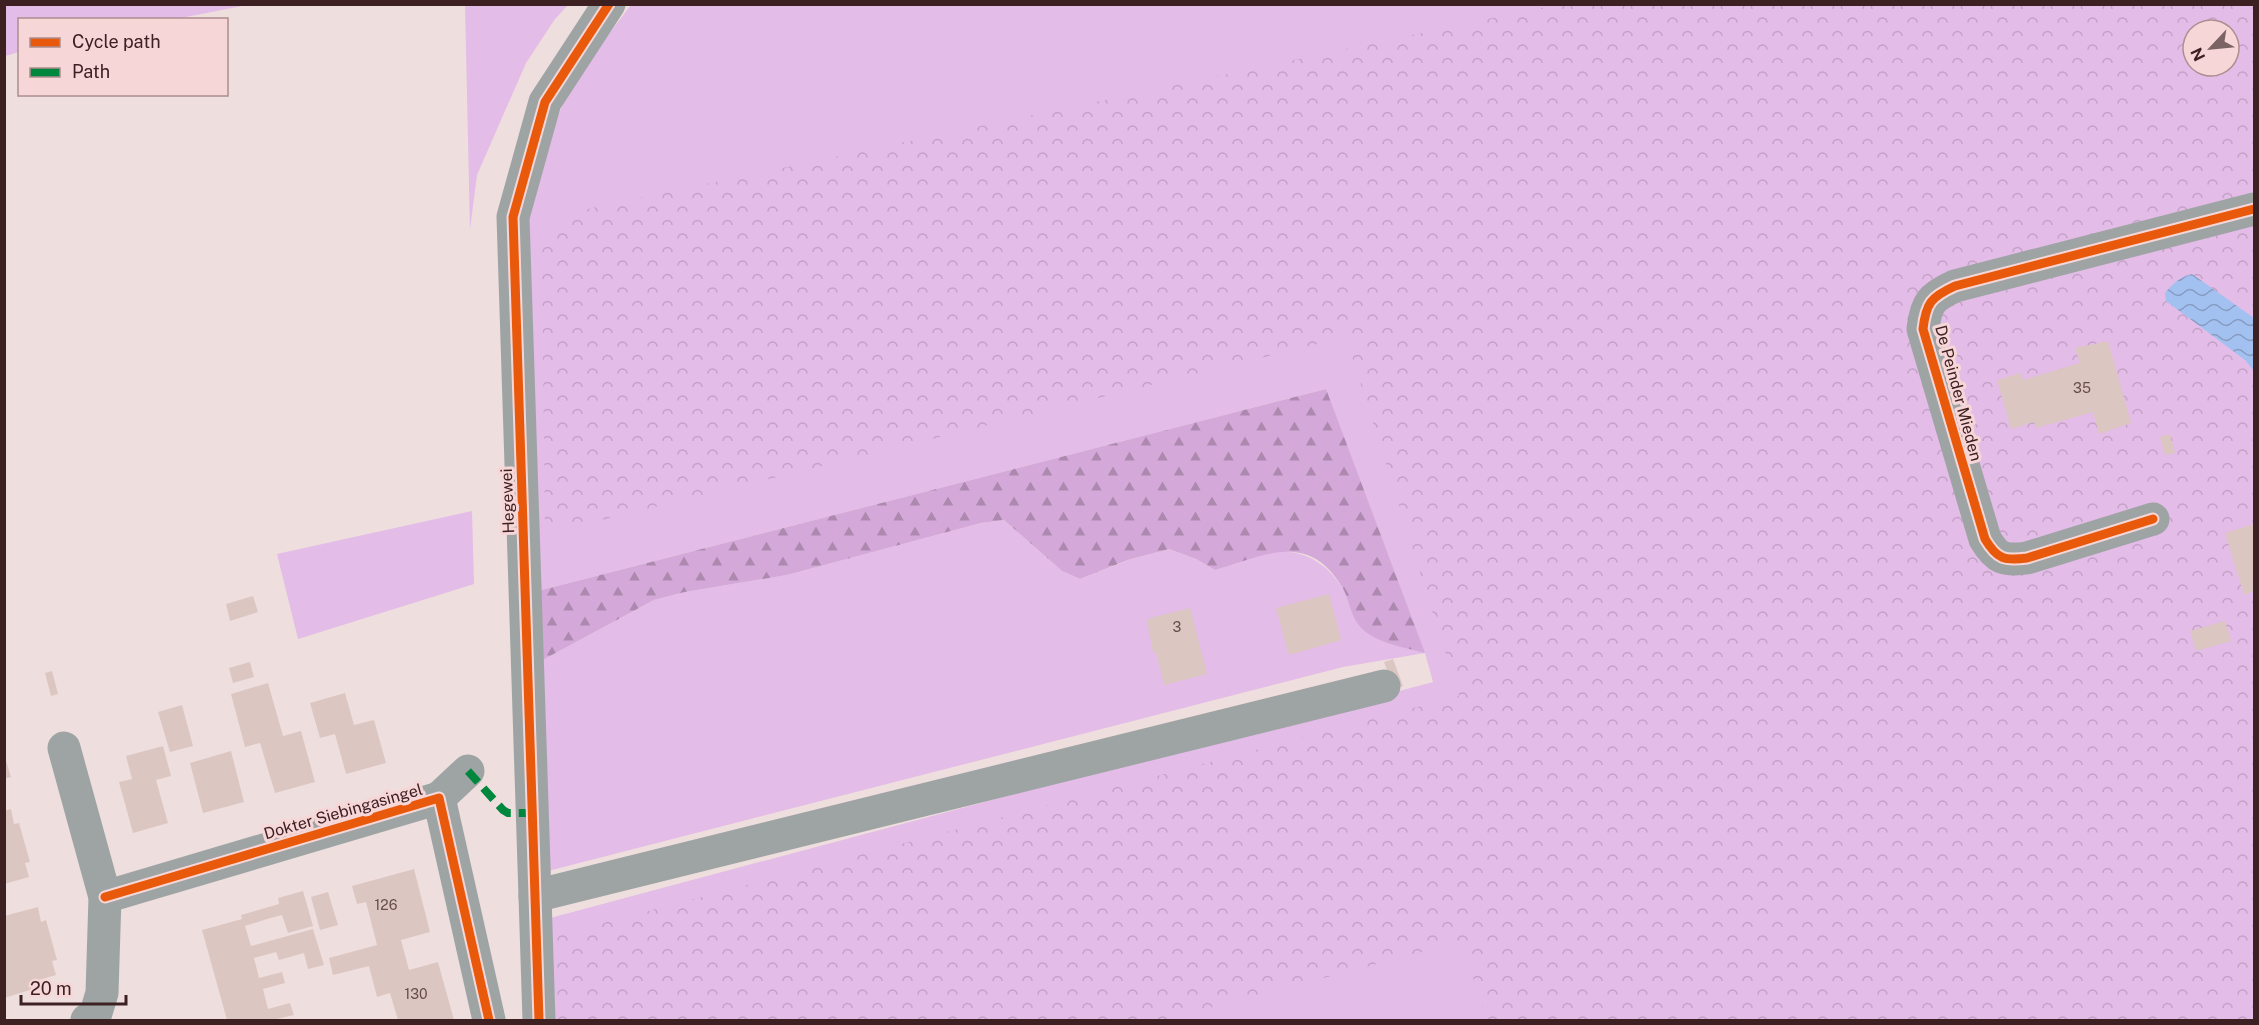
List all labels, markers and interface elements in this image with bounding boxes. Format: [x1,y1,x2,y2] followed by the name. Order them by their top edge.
[18,18,228,96] legend
[2181,18,2241,78] north arrow
[72,31,161,52] text: Cycle path
[2187,45,2209,64] text: N
[72,61,110,82] text: Path
[1931,323,1986,463] street label: De Peinder Mieden
[2073,380,2091,396] house number: 35
[497,468,518,534] street label: Hegewei
[1173,619,1182,635] house number: 3
[262,780,425,843] street label: Dokter Siebingasingel
[375,897,398,913] house number: 126
[21,968,126,1006] scale bar
[30,978,72,999] text: 20 m
[405,986,428,1002] house number: 130

